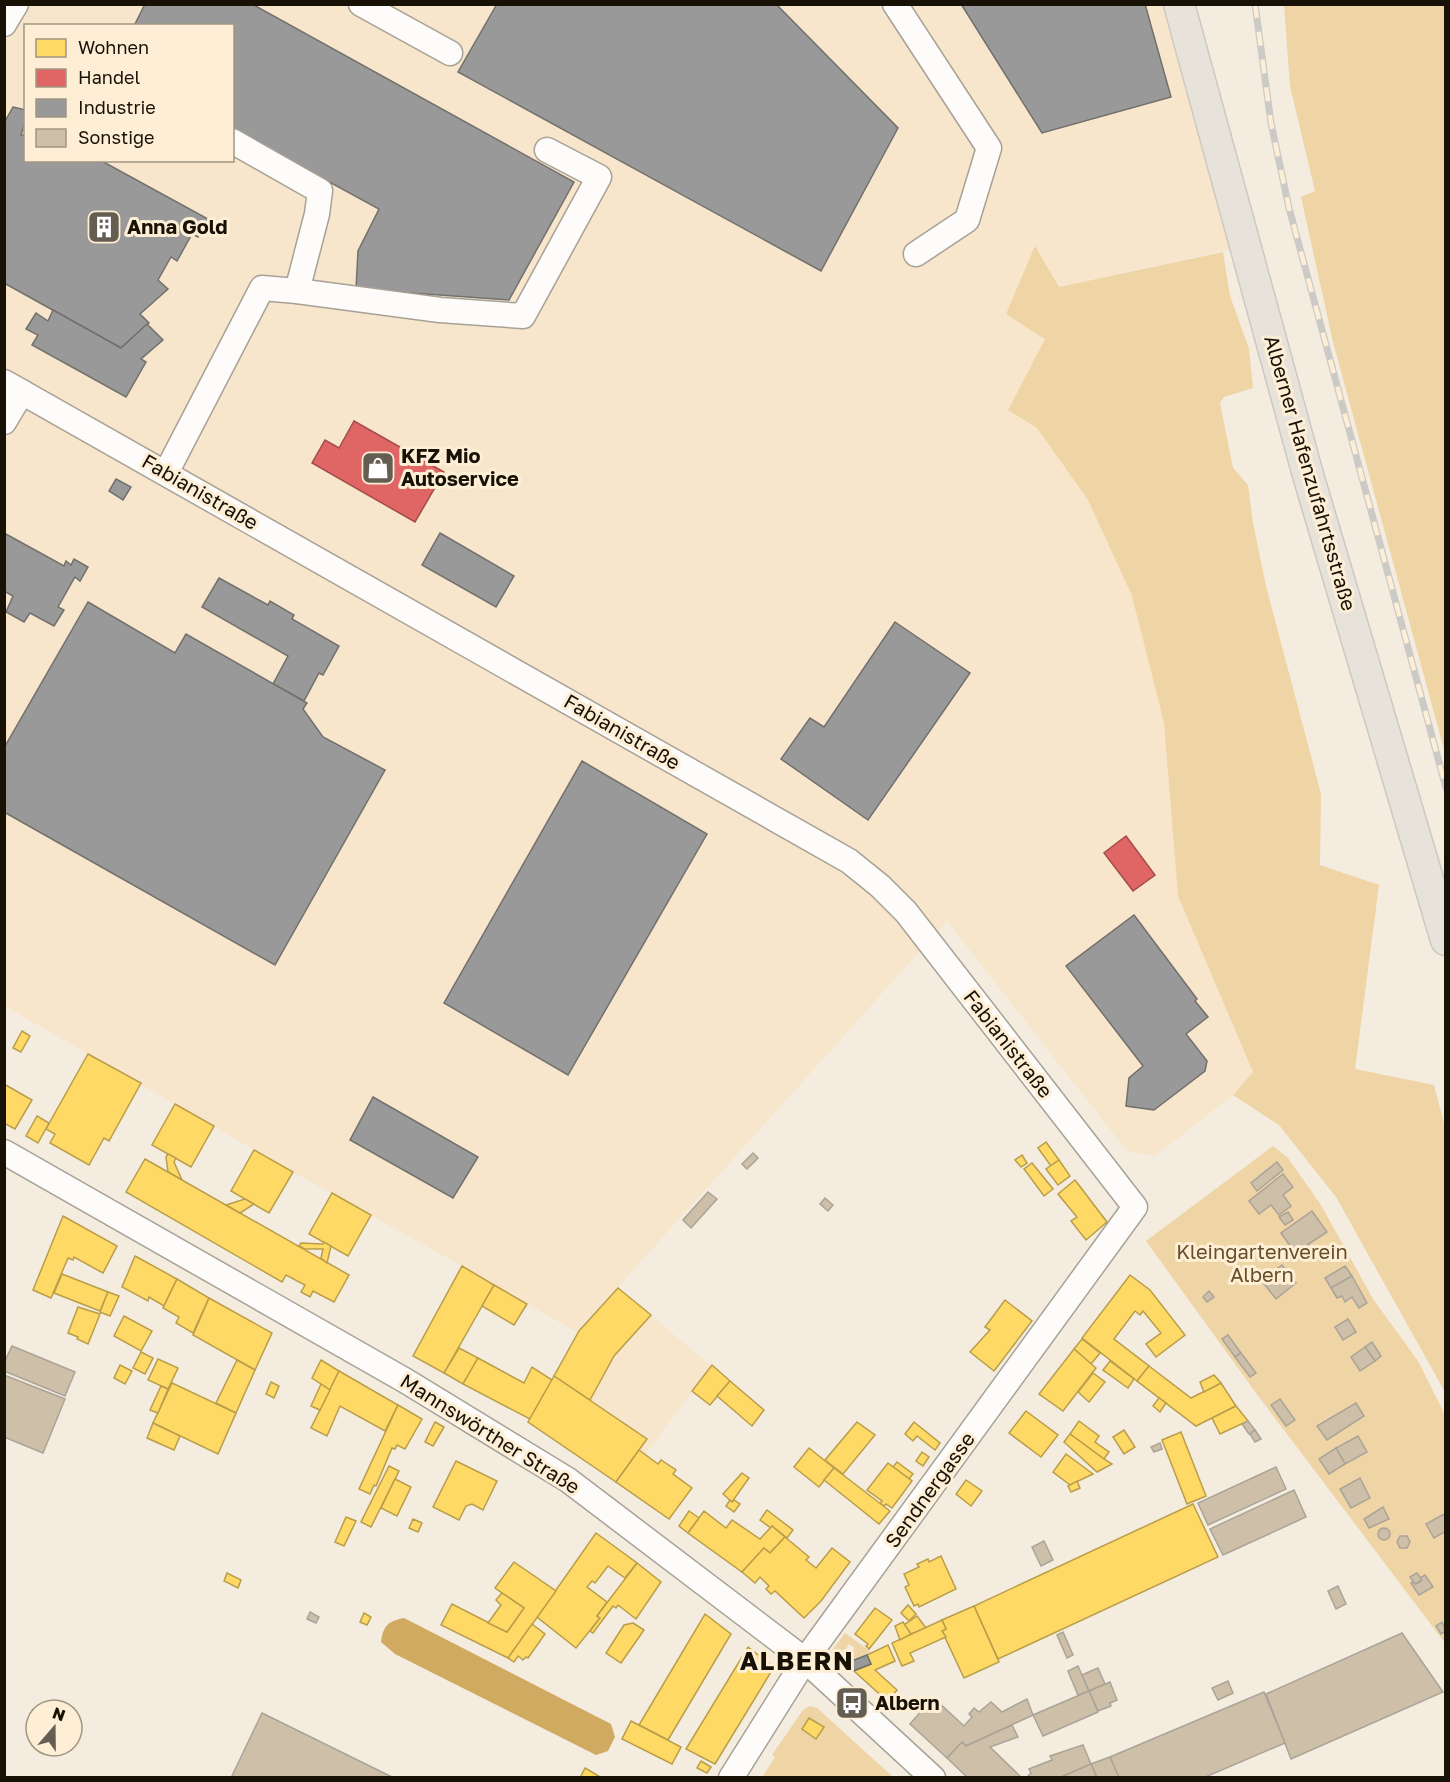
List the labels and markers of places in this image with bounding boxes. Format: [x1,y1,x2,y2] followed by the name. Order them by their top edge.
[86,209,122,245] building icon: Anna Gold
[127,214,228,238] place label: Anna Gold
[401,443,519,490] place label: KFZ Mio Autoservice
[360,450,396,486] shop icon: KFZ Mio Autoservice
[834,1685,870,1721] bus stop icon: Albern
[875,1690,940,1714] place label: Albern

